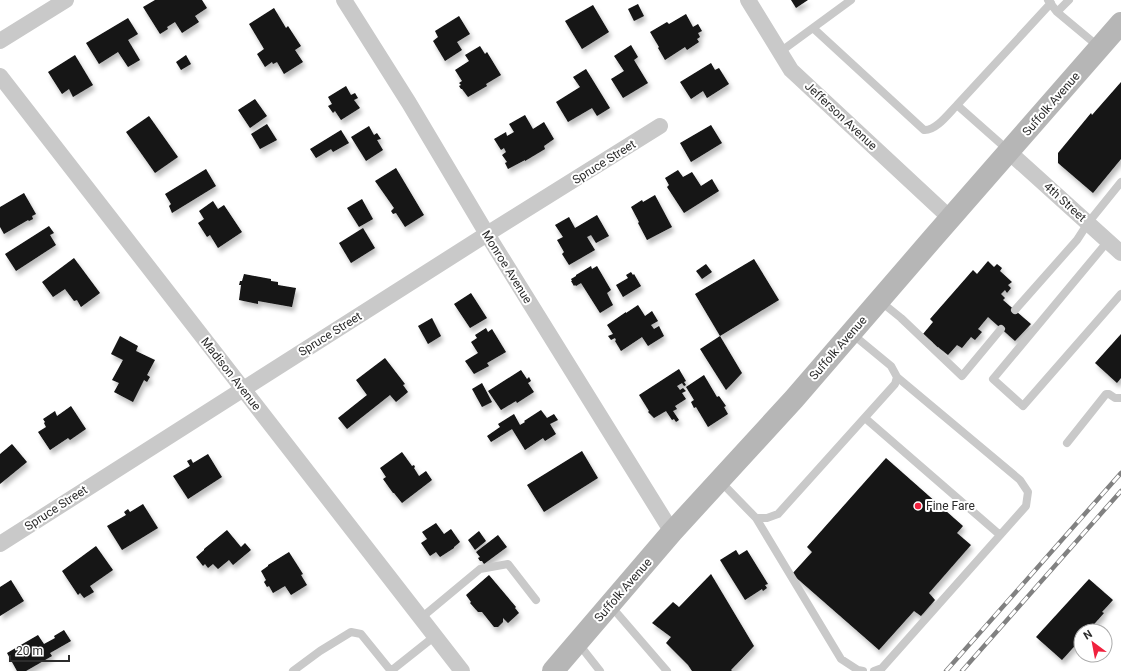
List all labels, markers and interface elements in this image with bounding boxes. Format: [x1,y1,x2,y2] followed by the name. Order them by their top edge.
[1019,69,1083,139] street label: Suffolk Avenue
[802,79,880,153] street label: Jefferson Avenue
[570,137,638,187] street label: Spruce Street
[1041,179,1089,225] street label: 4th Street
[479,228,535,306] street label: Monroe Avenue
[296,309,364,359] street label: Spruce Street
[806,313,870,383] street label: Suffolk Avenue
[198,335,264,413] street label: Madison Avenue
[22,483,90,533] street label: Spruce Street
[926,499,975,513] place label: Fine Fare
[913,501,923,511] marker: Fine Fare
[591,555,655,625] street label: Suffolk Avenue
[1073,623,1113,663] north arrow
[1081,627,1095,643] text: N
[10,637,69,663] scale bar
[16,644,43,658] text: 20 m

